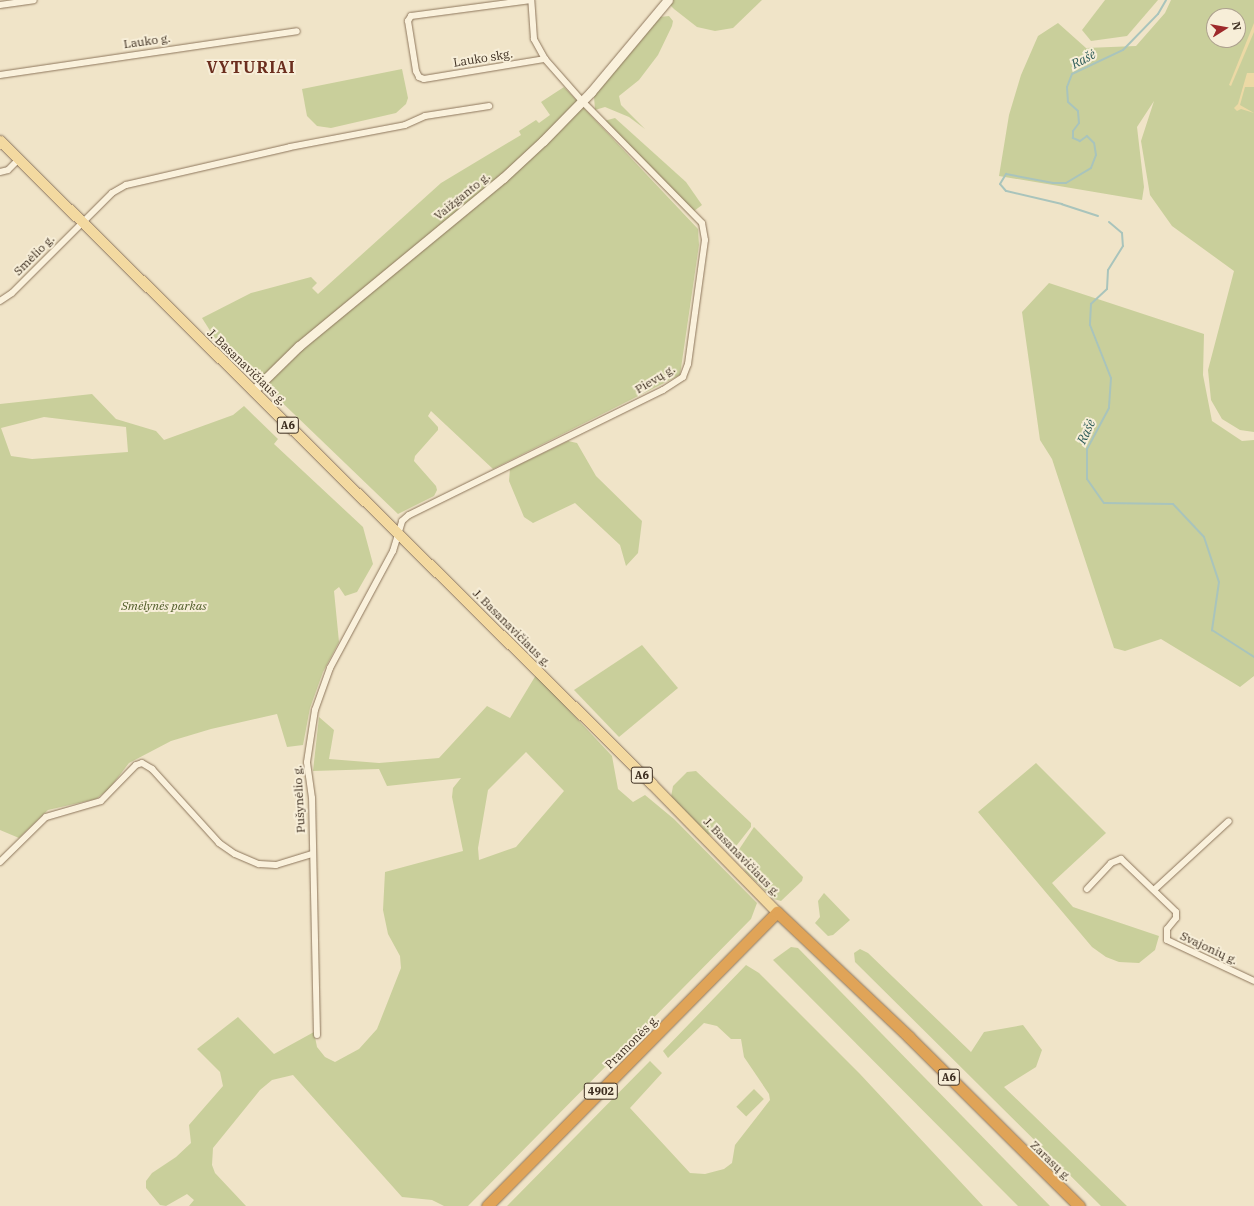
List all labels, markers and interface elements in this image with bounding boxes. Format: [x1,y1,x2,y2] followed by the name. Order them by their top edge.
[1206,8,1246,48] north arrow
[1229,20,1244,32] text: N
[123,31,171,51] street label: Lauko g.
[452,46,514,70] street label: Lauko skg.
[1069,47,1099,73] water label: Rašė
[206,57,296,77] district label: VYTURIAI
[431,169,493,223] street label: Vaižganto g.
[11,232,57,278] street label: Smėlio g.
[204,326,290,408] street label: J. Basanavičiaus g.
[632,361,678,397] street label: Pievų g.
[276,416,300,434] road number: A6
[1075,417,1099,447] water label: Rašė
[470,586,554,670] street label: J. Basanavičiaus g.
[121,599,207,613] park label: Smėlynės parkas
[290,765,308,833] street label: Pušynėlio g.
[630,766,654,784] road number: A6
[701,814,783,900] street label: J. Basanavičiaus g.
[1178,928,1240,968] street label: Svajonių g.
[602,1012,662,1072] street label: Pramonės g.
[937,1068,961,1086] road number: A6
[583,1082,619,1100] road number: 4902
[1027,1138,1075,1184] street label: Zarasų g.

